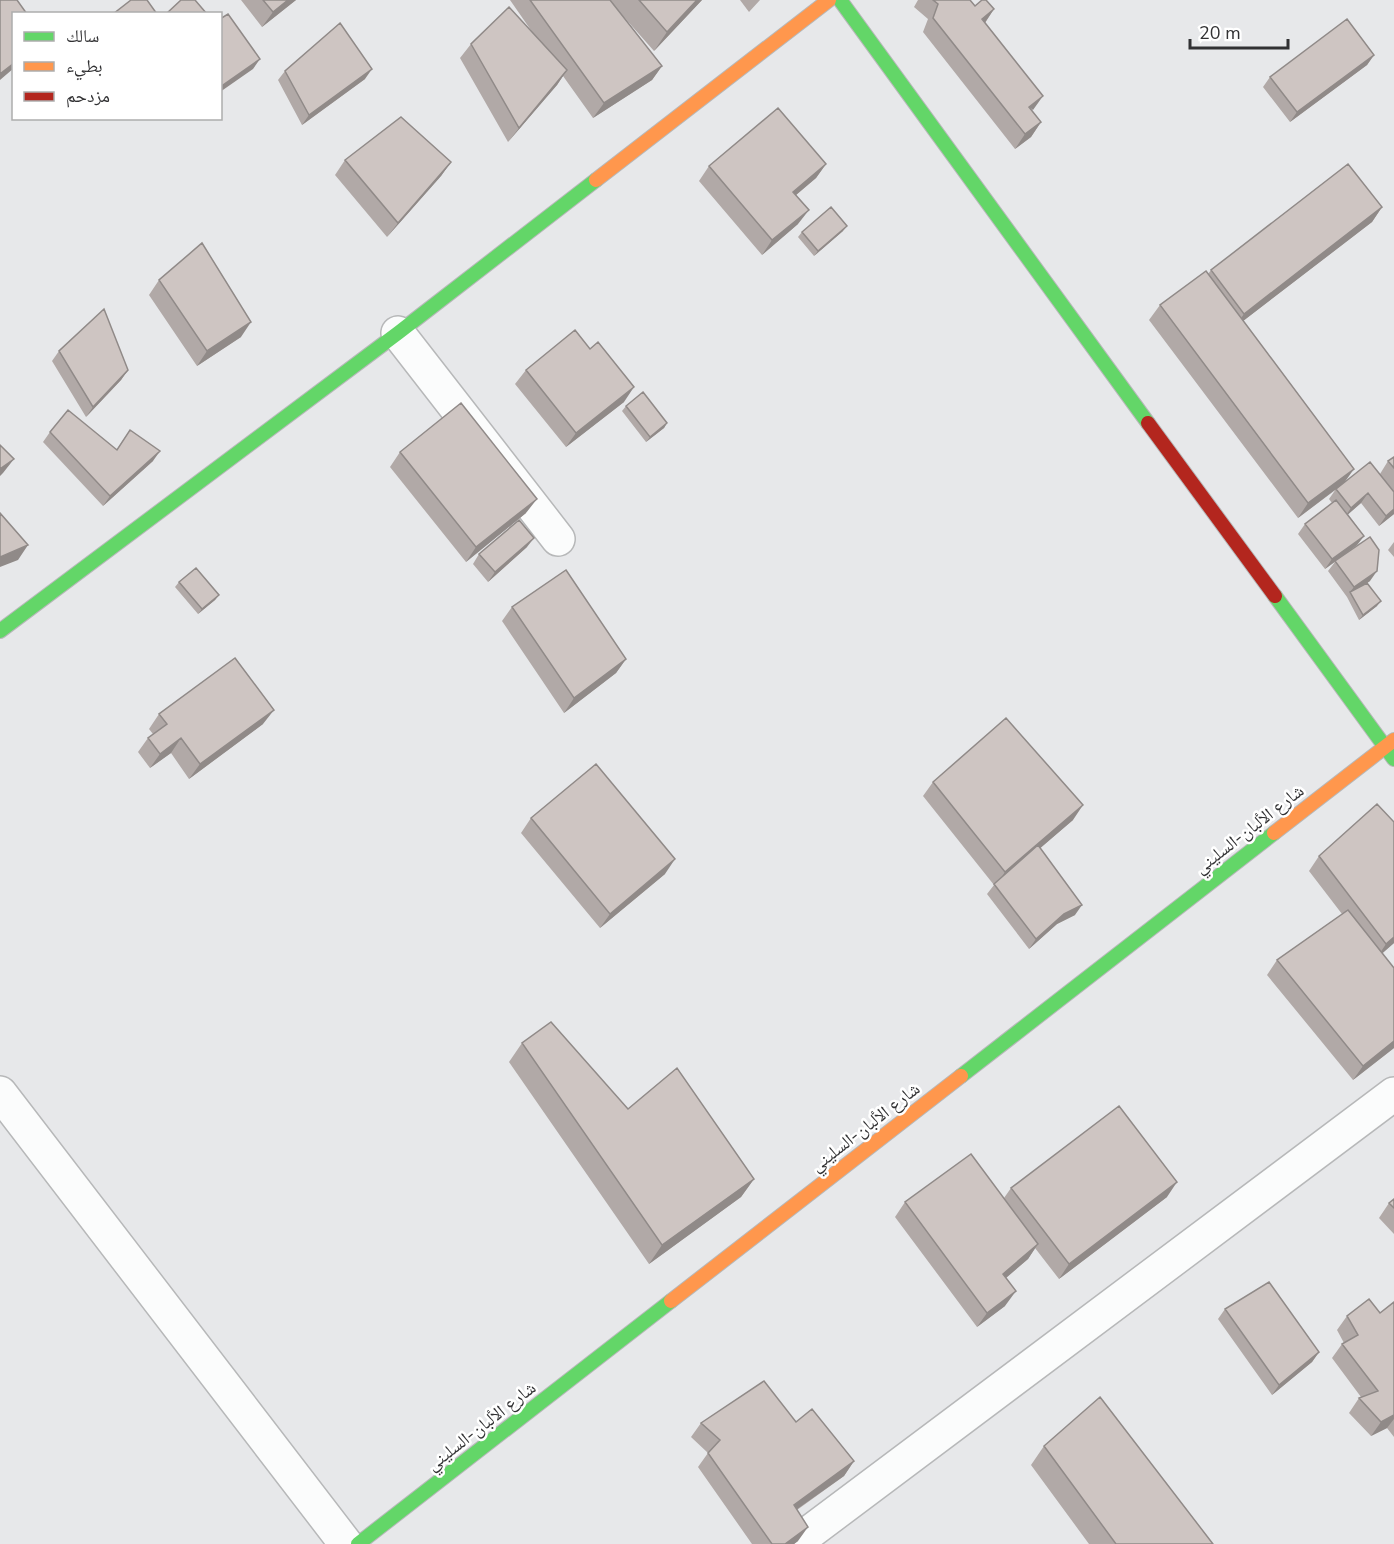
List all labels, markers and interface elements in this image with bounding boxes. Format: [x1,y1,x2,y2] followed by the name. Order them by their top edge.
[12,12,222,120] legend
[1190,12,1288,50] scale bar
[1199,21,1241,45] text: 20 m
[66,24,99,48] text: سالك
[66,54,103,81] text: بطيء
[66,84,110,108] text: مزدحم
[1189,779,1310,881] street label: شارع الألبان-السليني
[805,1077,926,1179] street label: شارع الألبان-السليني
[421,1376,542,1478] street label: شارع الألبان-السليني

